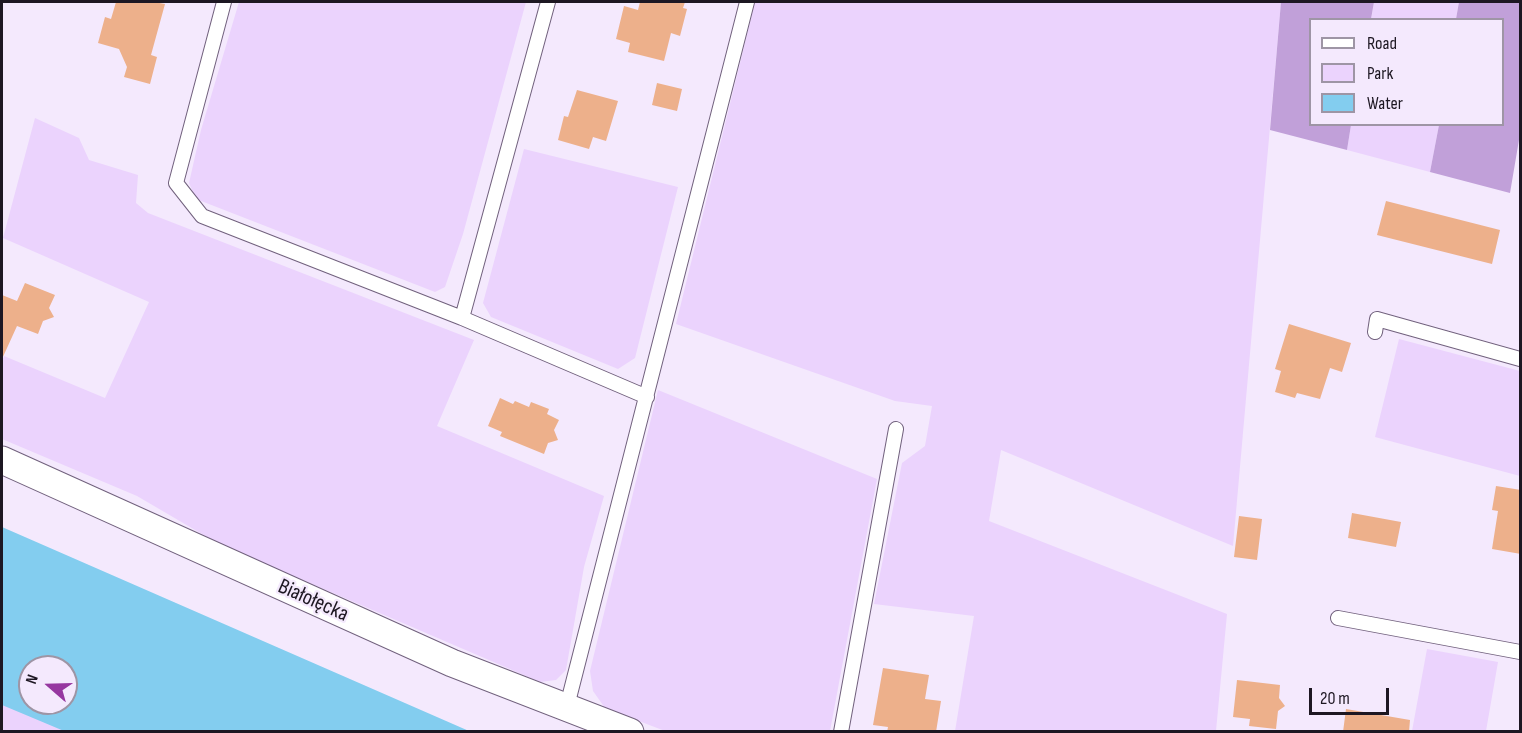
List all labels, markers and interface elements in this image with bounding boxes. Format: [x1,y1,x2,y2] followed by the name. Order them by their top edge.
[1309,18,1504,126] legend
[1367,33,1397,54] text: Road
[1367,63,1393,84] text: Park
[1367,93,1403,114] text: Water
[274,574,352,628] street label: Białołęcka
[18,655,78,715] north arrow
[22,672,43,687] text: N
[1312,676,1392,714] scale bar
[1320,688,1350,709] text: 20 m

